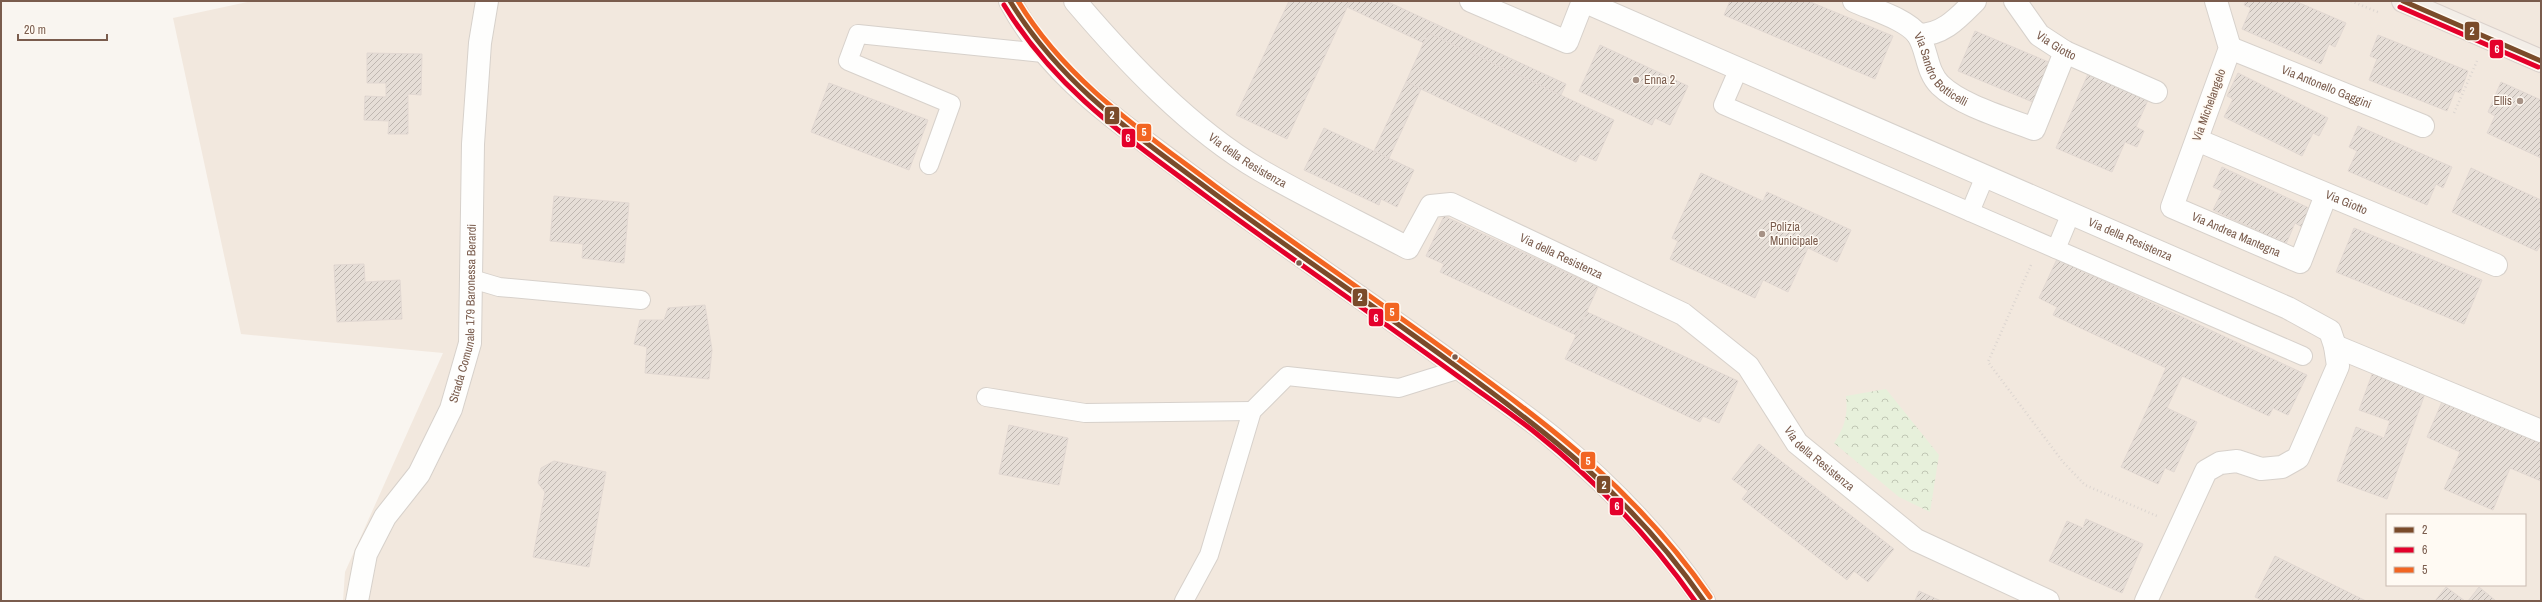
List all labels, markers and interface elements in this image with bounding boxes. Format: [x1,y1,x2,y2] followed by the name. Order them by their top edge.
[18,16,107,42] scale bar
[2464,21,2480,41] line badge: 2
[24,22,46,38] text: 20 m
[2469,24,2475,38] text: 2
[2033,27,2079,64] street label: Via Giotto
[1910,29,1971,110] street label: Via Sandro Botticelli
[2489,39,2504,59] line badge: 6
[2494,42,2500,56] text: 6
[2279,62,2374,112] street label: Via Antonello Gaggini
[2189,67,2229,143] street label: Via Michelangelo
[1644,72,1675,88] place label: Enna 2
[1631,75,1641,85] marker: Enna 2
[2493,93,2512,109] place label: Ellis
[2515,96,2525,106] marker: Ellis
[1104,106,1120,125] line badge: 2
[1109,108,1115,122] text: 2
[1136,123,1152,142] line badge: 5
[1141,125,1147,139] text: 5
[1121,128,1136,148] line badge: 6
[1205,129,1290,192] street label: Via della Resistenza
[1125,131,1131,145] text: 6
[2323,187,2370,218] street label: Via Giotto
[2189,208,2283,261] street label: Via Andrea Mantegna
[2086,214,2175,265] street label: Via della Resistenza
[1770,219,1818,249] place label: Polizia Municipale
[445,224,480,405] street label: Strada Comunale 179 Baronessa Berardi
[1757,229,1767,239] marker: Polizia Municipale
[1517,230,1606,283] street label: Via della Resistenza
[1294,258,1304,268] unlabelled marker
[1352,288,1368,307] line badge: 2
[1357,290,1363,304] text: 2
[1384,302,1400,322] line badge: 5
[1389,305,1395,319] text: 5
[1368,308,1384,327] line badge: 6
[1373,311,1379,325] text: 6
[1450,352,1460,362] unlabelled marker
[1780,423,1858,495] street label: Via della Resistenza
[1580,451,1596,470] line badge: 5
[1585,454,1591,468] text: 5
[1596,475,1611,494] line badge: 2
[1601,478,1607,492] text: 2
[1609,497,1624,516] line badge: 6
[1614,499,1620,513] text: 6
[2386,514,2526,586] legend
[2422,522,2427,538] text: 2
[2422,542,2427,558] text: 6
[2422,562,2428,578] text: 5

